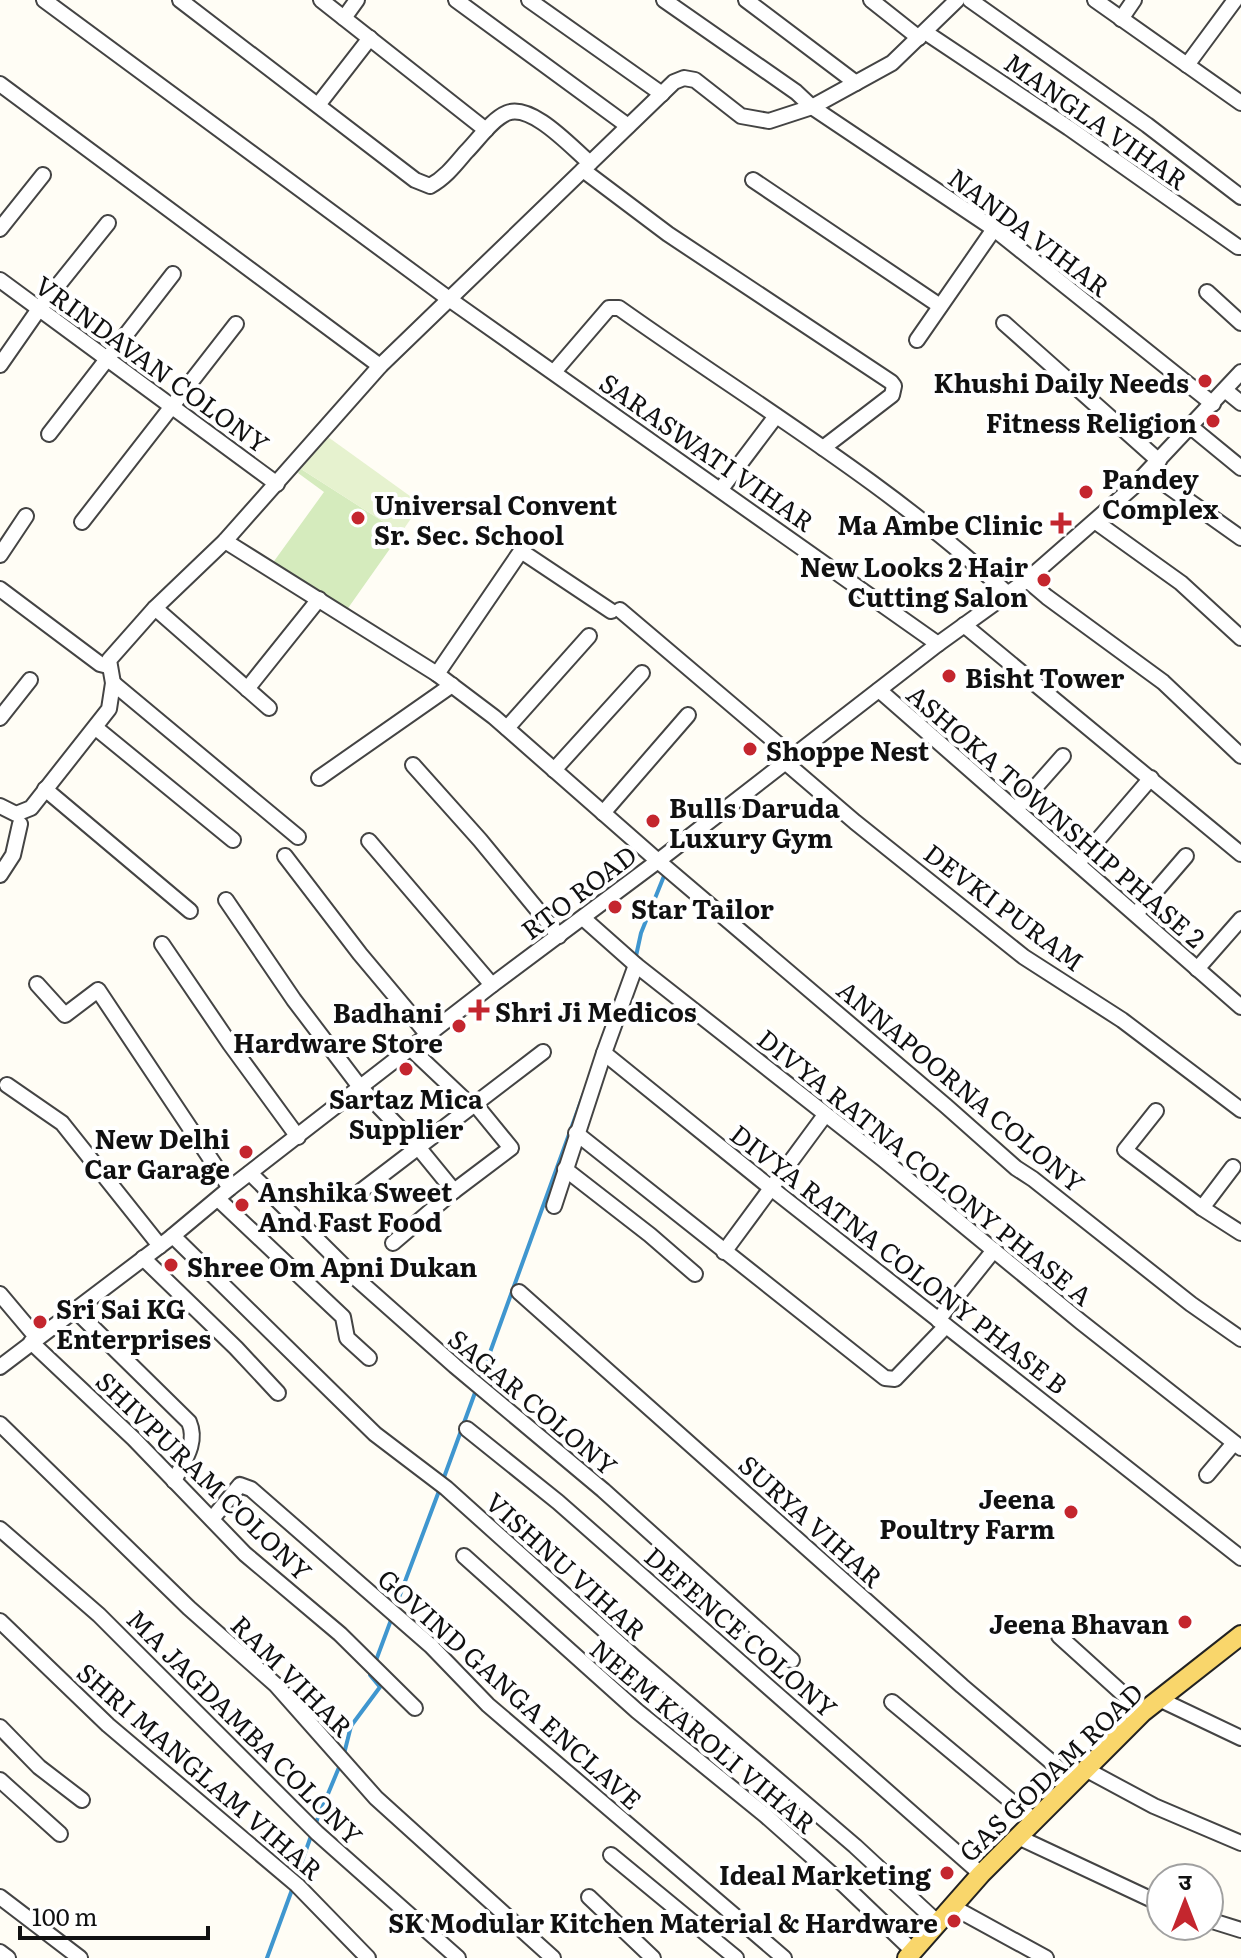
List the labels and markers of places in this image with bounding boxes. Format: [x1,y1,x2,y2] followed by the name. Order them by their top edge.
[933,362,1189,401] place label: Khushi Daily Needs
[1196,372,1214,390] marker: Khushi Daily Needs
[986,402,1197,441] place label: Fitness Religion
[1204,412,1222,430] marker: Fitness Religion
[1102,458,1219,527] place label: Pandey Complex
[1077,483,1095,501] marker: Pandey Complex
[374,484,618,553] place label: Universal Convent Sr. Sec. School
[837,504,1043,543] place label: Ma Ambe Clinic
[349,509,367,527] marker: Universal Convent Sr. Sec. School
[1050,512,1072,534] marker: Ma Ambe Clinic
[800,546,1028,615] place label: New Looks 2 Hair Cutting Salon
[1035,571,1053,589] marker: New Looks 2 Hair Cutting Salon
[965,657,1124,696] place label: Bisht Tower
[940,667,958,685] marker: Bisht Tower
[766,730,930,769] place label: Shoppe Nest
[741,740,759,758] marker: Shoppe Nest
[669,787,840,856] place label: Bulls Daruda Luxury Gym
[644,812,662,830] marker: Bulls Daruda Luxury Gym
[631,888,774,927] place label: Star Tailor
[606,898,624,916] marker: Star Tailor
[495,991,697,1030] place label: Shri Ji Medicos
[233,992,443,1061] place label: Badhani Hardware Store
[470,1001,488,1019] marker: Shri Ji Medicos
[450,1017,468,1035] marker: Badhani Hardware Store
[397,1060,415,1078] marker: Sartaz Mica Supplier
[329,1078,483,1147] place label: Sartaz Mica Supplier
[84,1118,230,1187] place label: New Delhi Car Garage
[237,1143,255,1161] marker: New Delhi Car Garage
[258,1171,453,1240] place label: Anshika Sweet And Fast Food
[233,1196,251,1214] marker: Anshika Sweet And Fast Food
[187,1246,477,1285] place label: Shree Om Apni Dukan
[162,1256,180,1274] marker: Shree Om Apni Dukan
[56,1288,211,1357] place label: Sri Sai KG Enterprises
[31,1313,49,1331] marker: Sri Sai KG Enterprises
[879,1478,1055,1547] place label: Jeena Poultry Farm
[1062,1503,1080,1521] marker: Jeena Poultry Farm
[989,1603,1169,1642] place label: Jeena Bhavan
[1176,1613,1194,1631] marker: Jeena Bhavan
[719,1854,931,1893] place label: Ideal Marketing
[938,1864,956,1882] marker: Ideal Marketing
[388,1902,938,1941] place label: SK Modular Kitchen Material & Hardware
[945,1912,963,1930] marker: SK Modular Kitchen Material & Hardware

